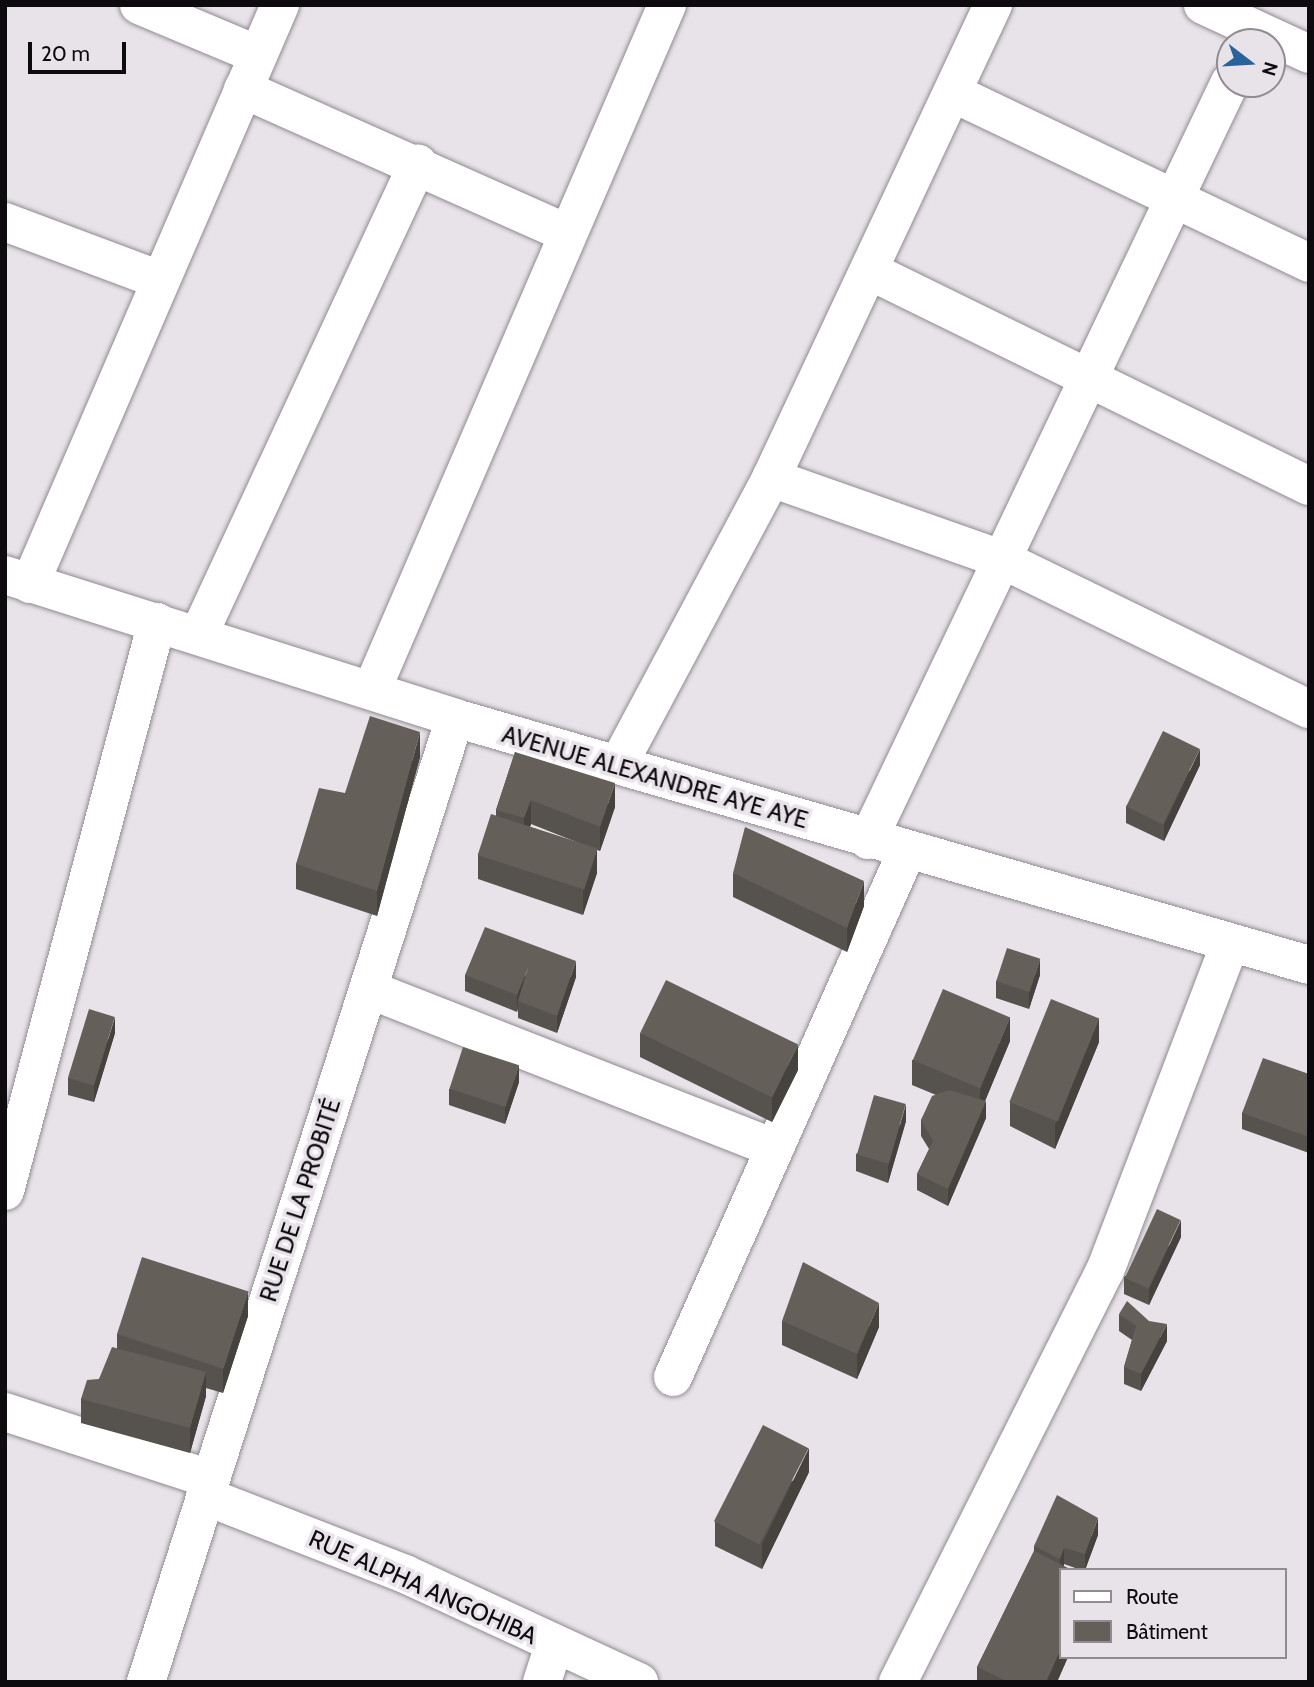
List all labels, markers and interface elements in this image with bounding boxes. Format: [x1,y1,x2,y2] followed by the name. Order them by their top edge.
[32,28,130,72] scale bar
[1216,28,1286,98] north arrow
[41,41,90,66] text: 20 m
[1257,59,1283,78] text: N
[499,719,811,835] street label: AVENUE ALEXANDRE AYE AYE
[254,1095,346,1305] street label: RUE DE LA PROBITÉ
[304,1524,542,1650] street label: RUE ALPHA ANGOHIBA
[1058,1568,1286,1659] legend
[1126,1584,1179,1609] text: Route
[1126,1619,1208,1644] text: Bâtiment

